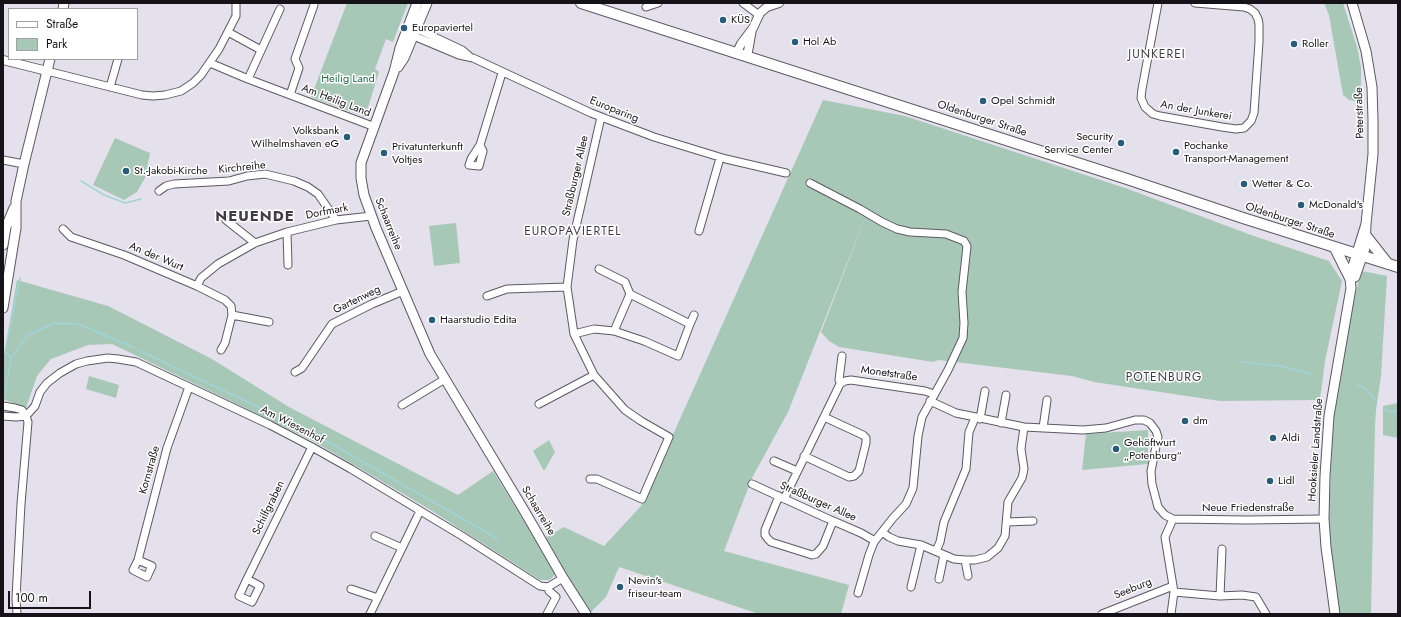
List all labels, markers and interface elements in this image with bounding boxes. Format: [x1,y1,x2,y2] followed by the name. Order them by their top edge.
[8,8,138,60] legend
[731,13,750,27] place label: KÜS
[46,15,78,33] text: Straße
[718,15,728,25] marker: KÜS
[412,21,473,35] place label: Europaviertel
[399,23,409,33] marker: Europaviertel
[46,35,67,53] text: Park
[803,35,836,49] place label: Hol Ab
[790,37,800,47] marker: Hol Ab
[1302,37,1329,51] place label: Roller
[1289,39,1299,49] marker: Roller
[1128,48,1186,62] district label: JUNKEREI
[321,72,375,86] park label: Heilig Land
[300,82,372,120] street label: Am Heilig Land
[1353,87,1367,139] street label: Peterstraße
[588,94,640,126] street label: Europaring
[991,94,1055,108] place label: Opel Schmidt
[978,96,988,106] marker: Opel Schmidt
[936,98,1028,140] street label: Oldenburger Straße
[1159,98,1233,124] street label: An der Junkerei
[251,124,339,150] place label: Volksbank Wilhelmshaven eG
[1044,130,1113,156] place label: Security Service Center
[342,132,352,142] marker: Volksbank Wilhelmshaven eG
[560,134,592,218] street label: Straßburger Allee
[1116,138,1126,148] marker: Security Service Center
[1184,139,1288,165] place label: Pochanke Transport-Management
[392,140,463,166] place label: Privatunterkunft Voltjes
[1171,147,1181,157] marker: Pochanke Transport-Management
[379,148,389,158] marker: Privatunterkunft Voltjes
[218,159,266,177] street label: Kirchreihe
[134,164,208,178] place label: St.-Jakobi-Kirche
[121,166,131,176] marker: St.-Jakobi-Kirche
[1252,177,1313,191] place label: Wetter & Co.
[1239,179,1249,189] marker: Wetter & Co.
[372,196,404,252] street label: Schaarreihe
[1309,198,1363,212] place label: McDonald's
[1244,200,1336,242] street label: Oldenburger Straße
[1296,200,1306,210] marker: McDonald's
[305,201,349,223] street label: Dorfmark
[215,208,295,226] district label: NEUENDE
[524,225,622,239] district label: EUROPAVIERTEL
[127,240,185,274] street label: An der Wurt
[331,283,383,317] street label: Gartenweg
[440,313,517,327] place label: Haarstudio Edita
[427,315,437,325] marker: Haarstudio Edita
[860,363,918,385] street label: Monetstraße
[1126,371,1202,385] district label: POTENBURG
[1306,398,1326,502] street label: Hooksieler Landstraße
[258,403,326,447] street label: Am Wiesenhof
[1193,414,1208,428] place label: dm
[1180,416,1190,426] marker: dm
[1281,431,1300,445] place label: Aldi
[1268,433,1278,443] marker: Aldi
[1124,436,1182,462] place label: Gehöftwurt „Potenburg“
[137,444,163,496] street label: Kornstraße
[1111,444,1121,454] marker: Gehöftwurt „Potenburg“
[1278,474,1295,488] place label: Lidl
[1265,476,1275,486] marker: Lidl
[250,479,288,537] street label: Schilfgraben
[778,479,858,525] street label: Straßburger Allee
[518,484,558,538] street label: Schaarreihe
[1202,501,1294,515] street label: Neue Friedenstraße
[628,574,682,600] place label: Nevin's friseur-team
[1112,576,1154,602] street label: Seeburg
[615,582,625,592] marker: Nevin's friseur-team
[10,583,93,609] scale bar
[15,589,48,607] text: 100 m

